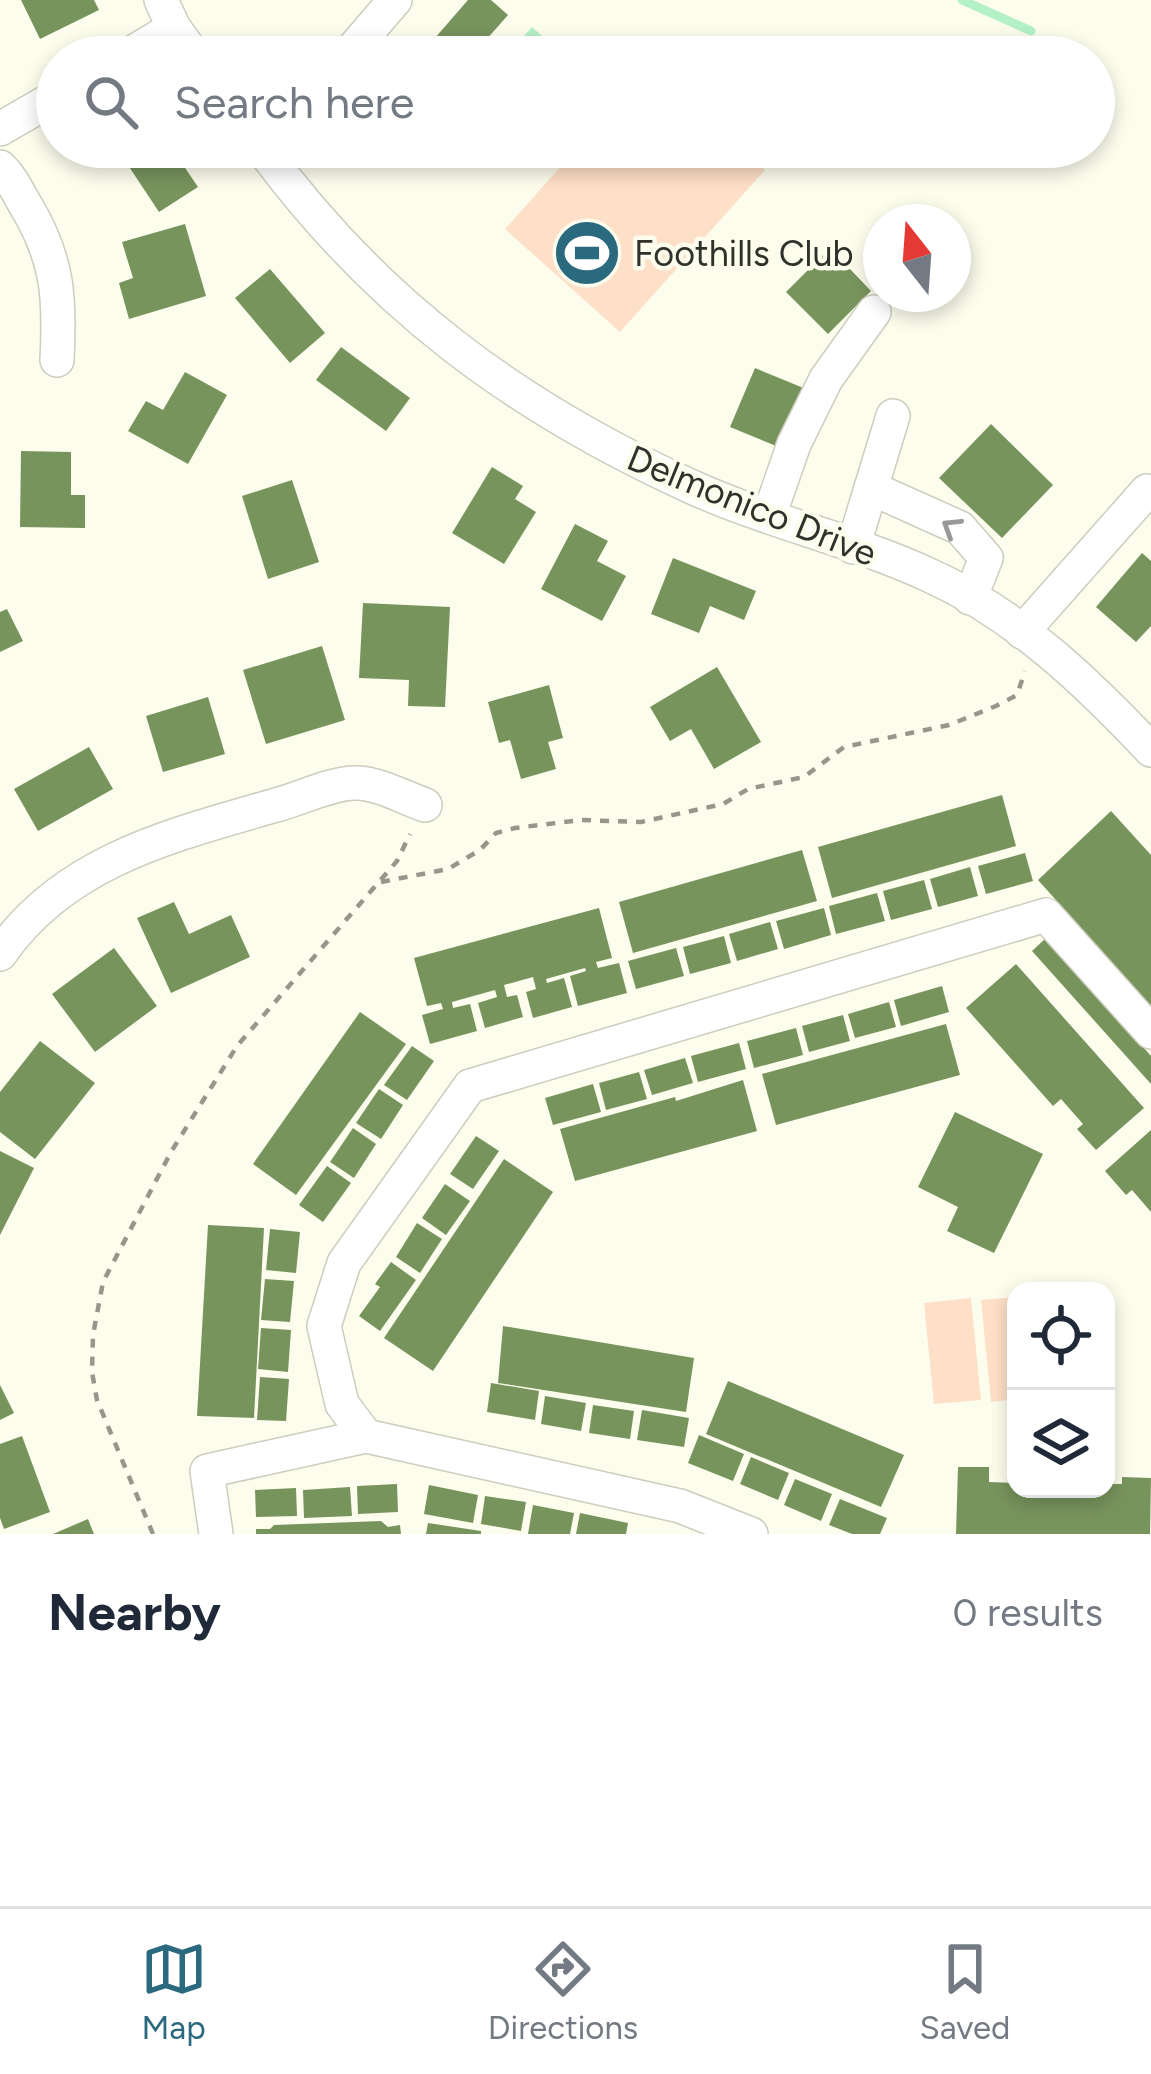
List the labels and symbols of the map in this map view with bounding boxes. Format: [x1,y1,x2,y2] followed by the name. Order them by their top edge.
[863,204,971,312] north arrow
[552,218,622,288] sports icon: Foothills Club
[634,232,854,275] place label: Foothills Club
[621,436,883,575] street label: Delmonico Drive
[943,519,964,542] one-way arrow

